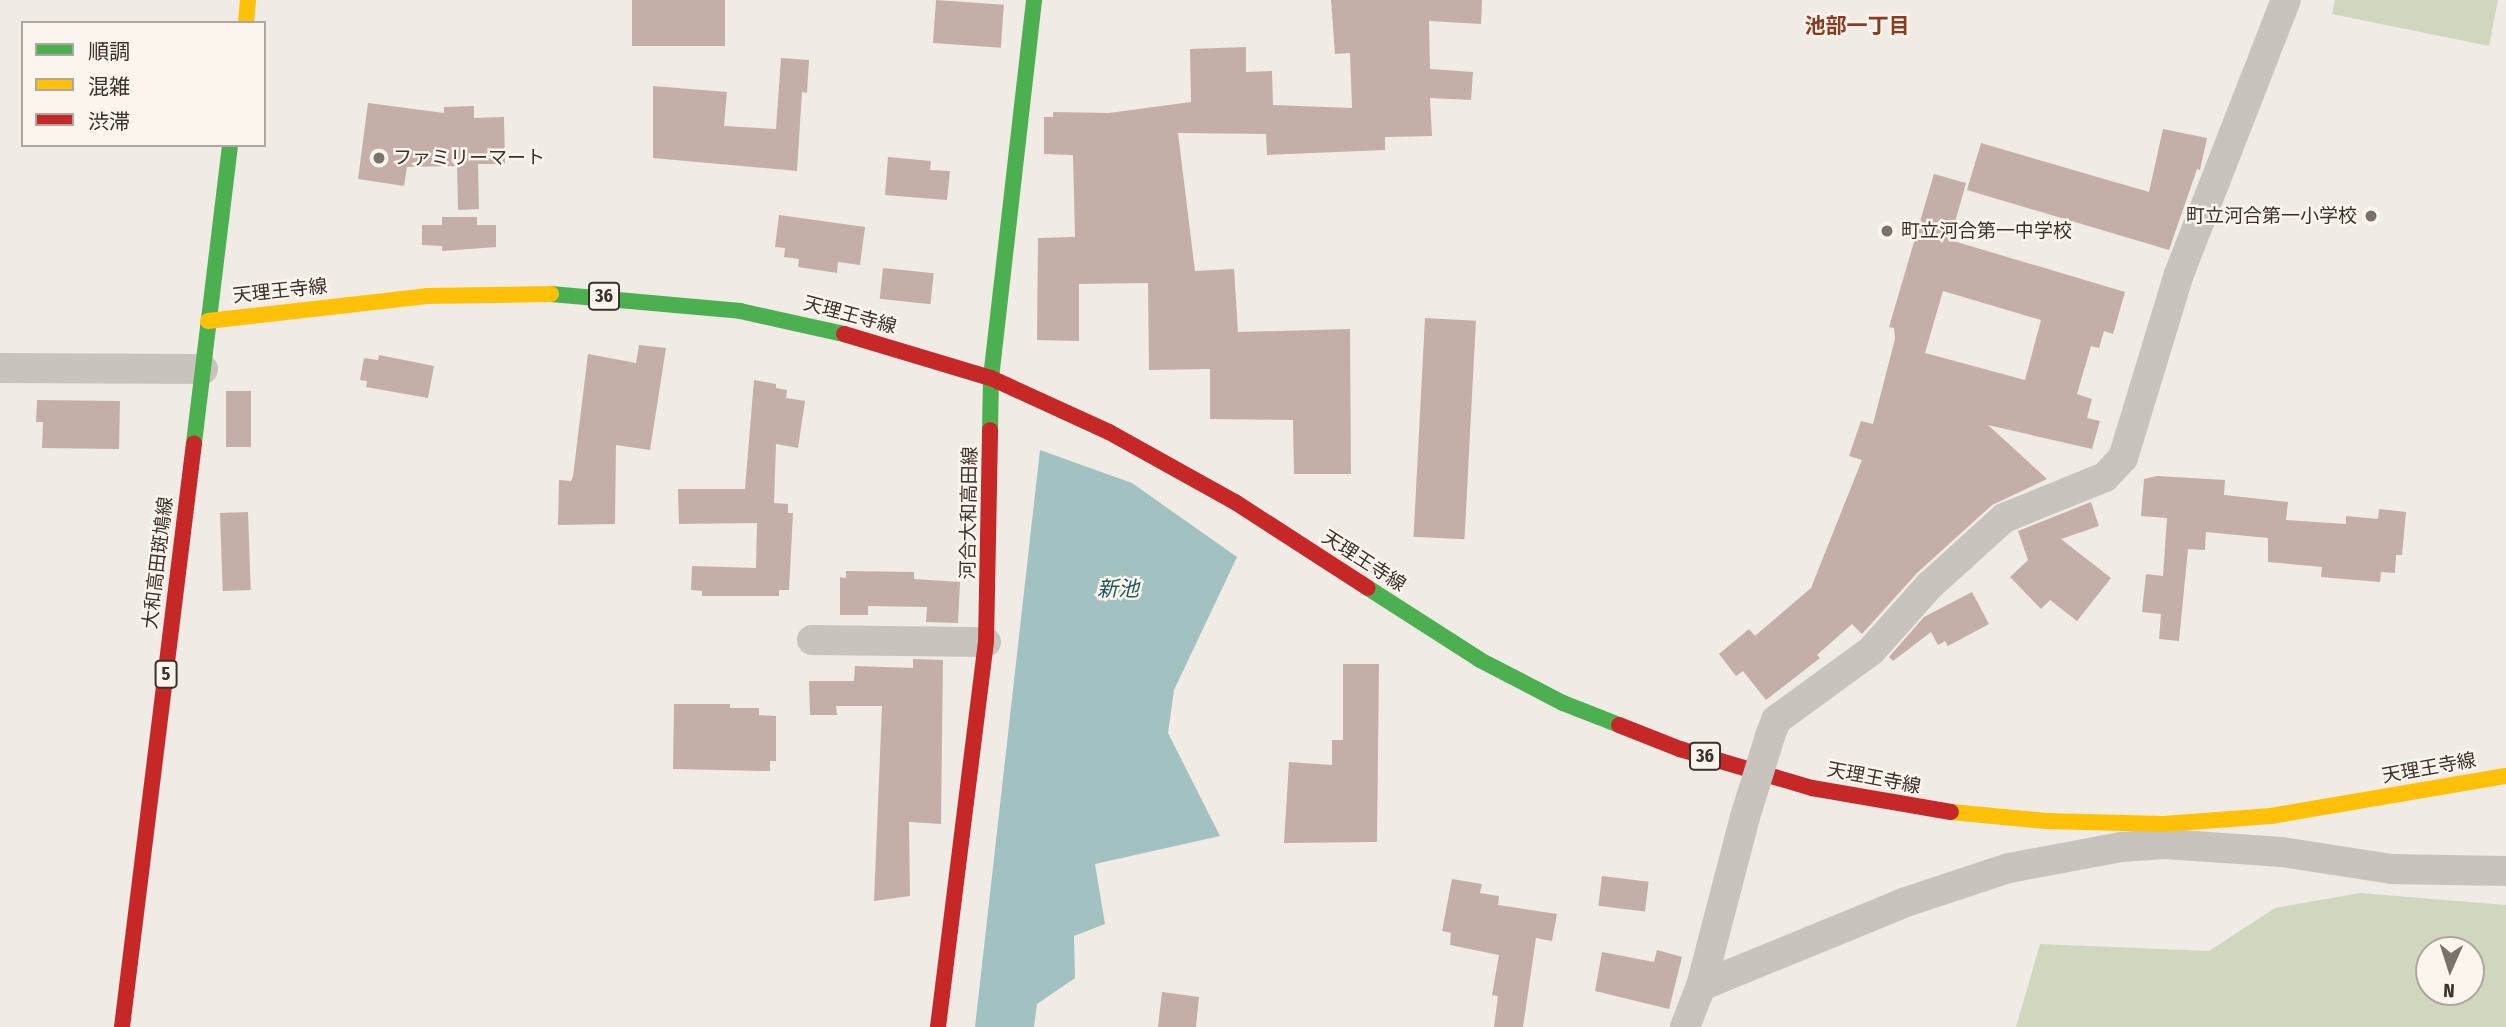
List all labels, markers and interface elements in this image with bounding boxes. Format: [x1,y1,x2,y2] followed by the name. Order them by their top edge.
[1805,13,1909,39] district label: 池部一丁目
[21,21,266,147] legend
[88,39,130,65] text: 順調
[88,74,130,100] text: 混雑
[88,109,130,135] text: 渋滞
[393,147,545,169] place label: ファミリーマート
[371,150,387,166] marker: ファミリーマート
[2186,205,2357,227] place label: 町立河合第一小学校
[2363,208,2379,224] marker: 町立河合第一小学校
[1901,220,2072,242] place label: 町立河合第一中学校
[1879,223,1895,239] marker: 町立河合第一中学校
[232,275,328,307] street label: 天理王寺線
[586,282,622,310] road number: 36
[801,292,899,338] street label: 天理王寺線
[956,446,982,580] street label: 河合大和高田線
[139,496,177,630] street label: 大和高田斑鳩線
[1318,526,1410,596] street label: 天理王寺線
[1097,576,1139,602] water label: 新池
[154,660,178,688] road number: 5
[1688,742,1722,770] road number: 36
[2380,749,2478,787] street label: 天理王寺線
[1825,758,1923,798] street label: 天理王寺線
[2415,936,2485,1006] north arrow
[2443,979,2455,1002] text: N

